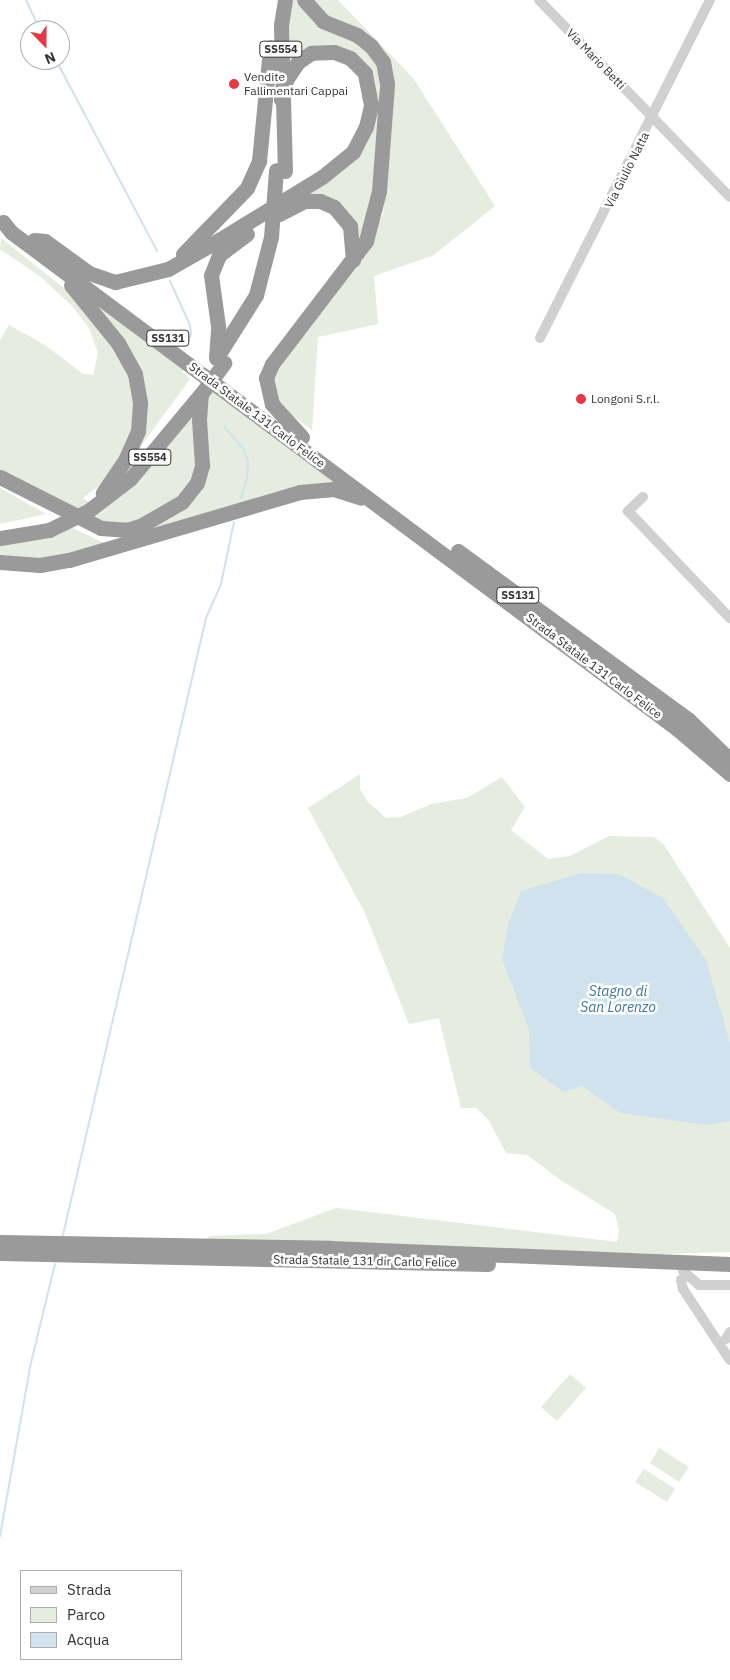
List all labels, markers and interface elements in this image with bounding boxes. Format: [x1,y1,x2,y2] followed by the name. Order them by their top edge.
[20,20,70,70] north arrow
[564,26,628,92] street label: Via Mario Betti
[258,41,304,58] road number: SS554
[42,48,58,68] text: N
[244,70,348,98] place label: Vendite Fallimentari Cappai
[228,78,240,90] marker: Vendite Fallimentari Cappai
[602,130,652,210] street label: Via Giulio Natta
[146,329,190,346] road number: SS131
[186,359,328,471] street label: Strada Statale 131 Carlo Felice
[591,392,660,406] place label: Longoni S.r.l.
[575,393,587,405] marker: Longoni S.r.l.
[128,448,172,466] road number: SS554
[496,586,540,604] road number: SS131
[523,610,665,722] street label: Strada Statale 131 Carlo Felice
[580,983,656,1016] water label: Stagno di San Lorenzo
[273,1252,457,1270] street label: Strada Statale 131 dir Carlo Felice
[20,1570,182,1660] legend
[67,1580,111,1599] text: Strada
[67,1605,105,1624] text: Parco
[67,1630,109,1649] text: Acqua

